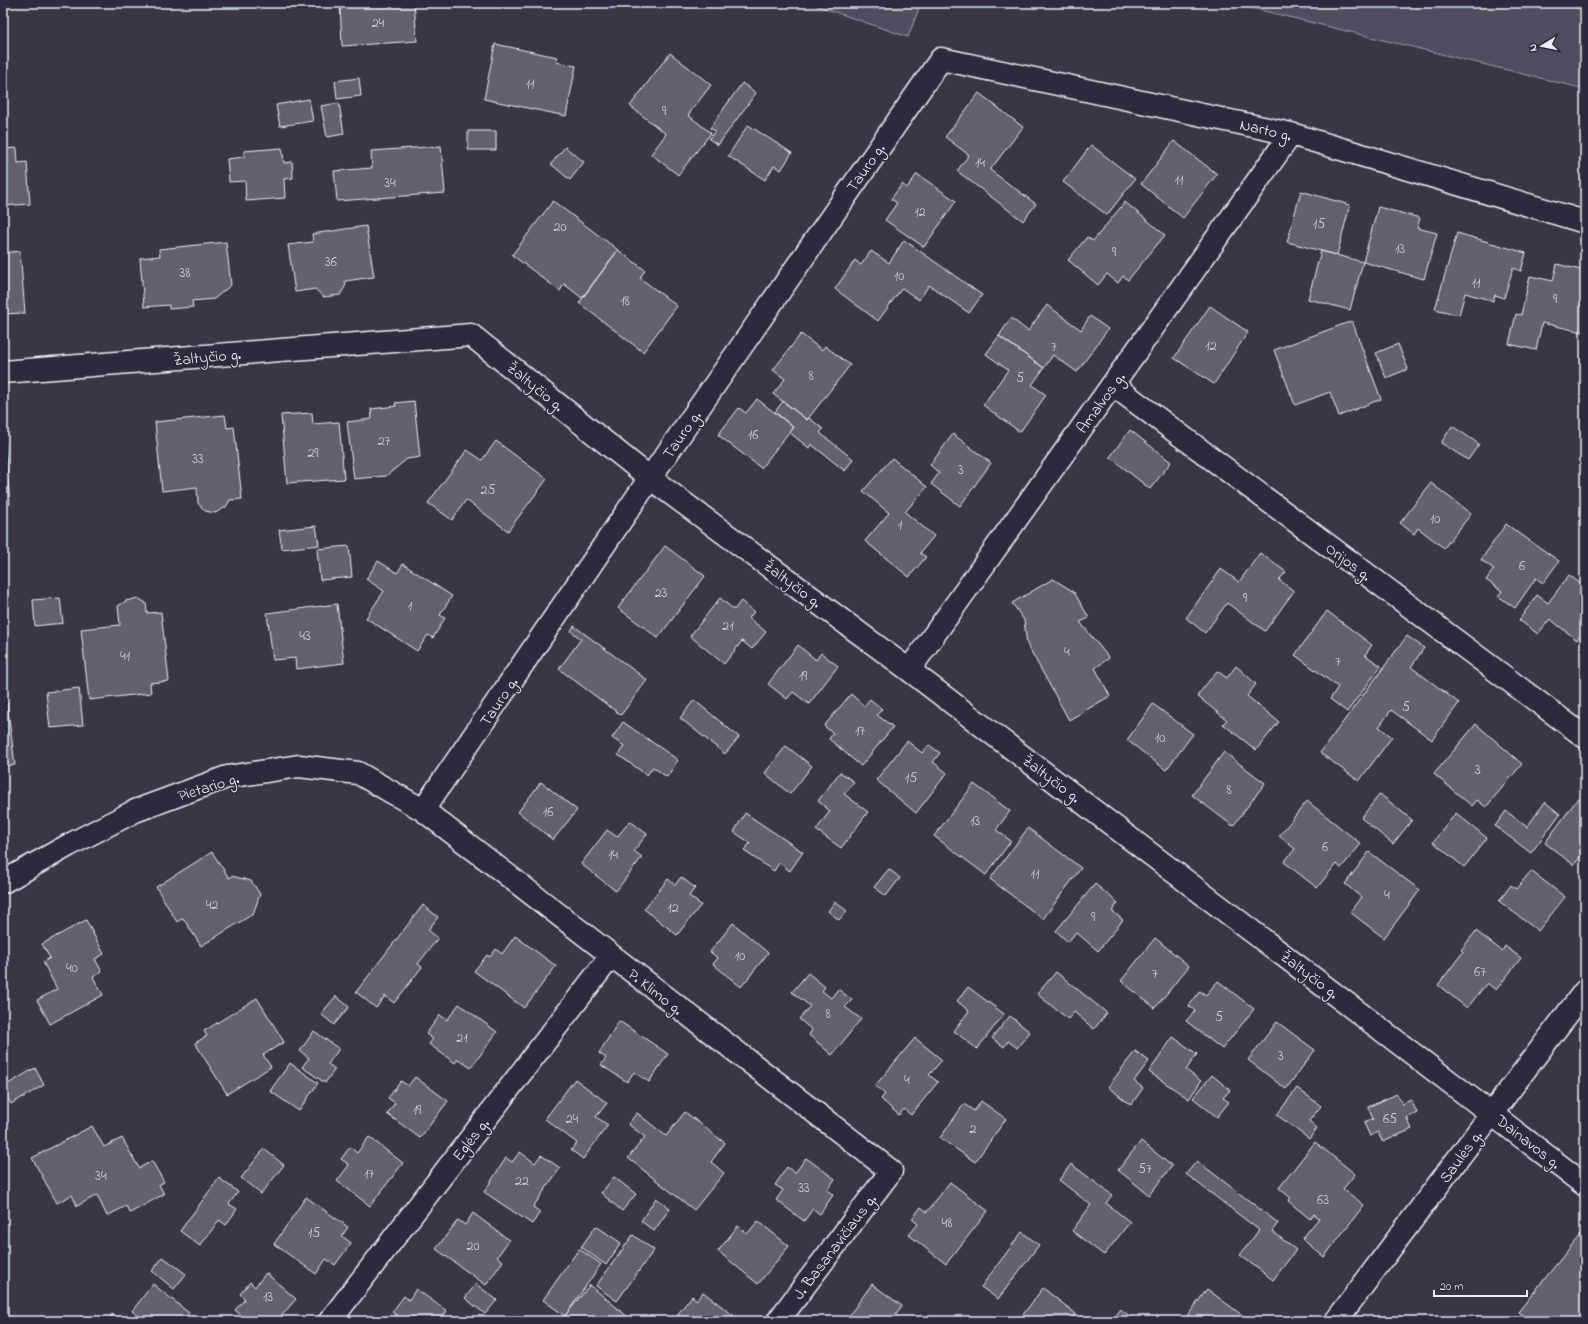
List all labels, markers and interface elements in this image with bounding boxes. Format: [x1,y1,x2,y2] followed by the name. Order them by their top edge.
[372,13,385,34] house number: 24
[1522,26,1562,66] north arrow
[1525,43,1542,53] text: N
[526,74,535,95] house number: 11
[662,101,667,122] house number: 9
[1237,113,1294,149] street label: Narto g.
[841,139,892,197] street label: Tauro g.
[975,153,985,174] house number: 14
[1175,170,1184,191] house number: 11
[384,173,396,194] house number: 34
[914,202,926,223] house number: 12
[1313,214,1325,235] house number: 15
[553,217,567,238] house number: 20
[1395,239,1405,260] house number: 13
[1112,242,1117,263] house number: 9
[325,252,337,273] house number: 36
[179,263,191,284] house number: 38
[894,266,904,287] house number: 10
[1472,273,1481,294] house number: 11
[1553,289,1558,310] house number: 9
[620,291,630,312] house number: 18
[1205,336,1217,357] house number: 12
[1051,337,1057,358] house number: 7
[172,343,242,373] street label: Žaltyčio g.
[501,357,569,418] street label: Žaltyčio g.
[808,366,814,387] house number: 8
[1016,368,1024,389] house number: 5
[1071,368,1132,439] street label: Amalvos g.
[657,406,708,464] street label: Tauro g.
[748,425,758,446] house number: 16
[378,431,391,452] house number: 27
[307,443,319,464] house number: 29
[192,449,204,470] house number: 33
[958,460,964,481] house number: 3
[481,480,495,501] house number: 25
[1430,509,1440,530] house number: 10
[898,515,903,536] house number: 1
[1320,537,1376,588] street label: Orijos g.
[757,555,826,615] street label: Žaltyčio g.
[1519,556,1525,577] house number: 6
[655,583,668,604] house number: 23
[1243,588,1248,609] house number: 9
[408,596,413,617] house number: 1
[722,616,734,637] house number: 21
[299,626,311,647] house number: 43
[1064,642,1070,663] house number: 4
[120,646,131,667] house number: 41
[1335,652,1341,673] house number: 7
[799,666,808,687] house number: 19
[474,673,525,731] street label: Tauro g.
[1402,697,1410,718] house number: 5
[855,721,865,742] house number: 17
[1155,728,1165,749] house number: 10
[1016,750,1085,810] street label: Žaltyčio g.
[1475,760,1481,781] house number: 3
[175,767,242,809] street label: Pietario g.
[905,768,917,789] house number: 15
[1226,780,1232,801] house number: 8
[543,802,553,823] house number: 16
[970,811,980,832] house number: 13
[1322,837,1328,858] house number: 6
[608,845,618,866] house number: 14
[1031,864,1040,885] house number: 11
[1384,885,1390,906] house number: 4
[206,895,218,916] house number: 42
[667,898,679,919] house number: 12
[1091,907,1096,928] house number: 9
[735,946,745,967] house number: 10
[1274,946,1343,1006] street label: Žaltyčio g.
[66,958,78,979] house number: 40
[1474,962,1486,983] house number: 67
[622,963,687,1022] street label: P. Klimo g.
[1152,964,1158,985] house number: 7
[825,1004,831,1025] house number: 8
[1215,1007,1223,1028] house number: 5
[456,1028,468,1049] house number: 21
[1278,1046,1284,1067] house number: 3
[904,1070,910,1091] house number: 4
[413,1100,422,1121] house number: 19
[566,1109,579,1130] house number: 24
[1383,1109,1397,1130] house number: 65
[1489,1109,1565,1176] street label: Dainavos g.
[447,1114,496,1167] street label: Eglės g.
[970,1119,977,1140] house number: 2
[1434,1126,1489,1189] street label: Saulės g.
[1138,1159,1152,1180] house number: 57
[364,1164,374,1185] house number: 17
[95,1166,107,1187] house number: 34
[515,1171,529,1192] house number: 22
[798,1178,810,1199] house number: 33
[788,1189,883,1305] street label: J. Basanavičiaus g.
[1317,1190,1329,1211] house number: 63
[941,1213,953,1234] house number: 48
[308,1223,320,1244] house number: 15
[466,1236,480,1257] house number: 20
[1434,1272,1527,1298] scale bar
[1440,1278,1463,1296] text: 20 m
[263,1287,273,1308] house number: 13

